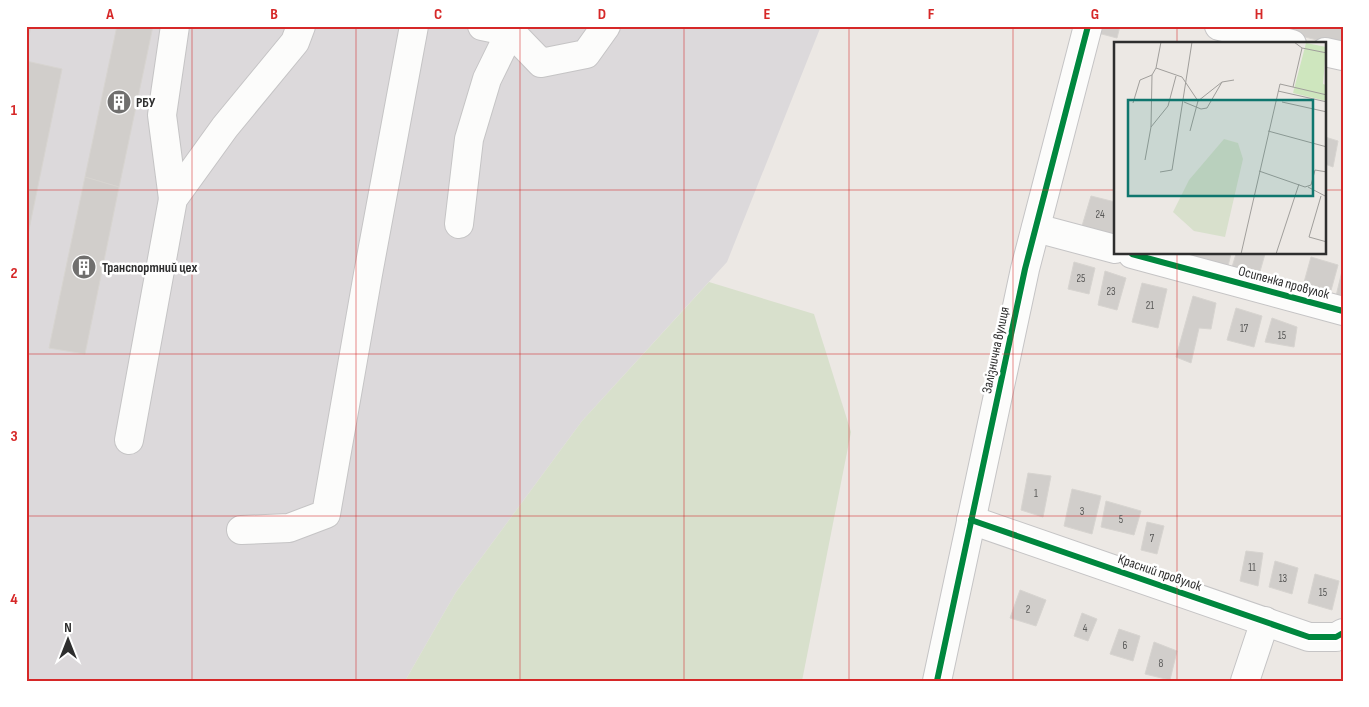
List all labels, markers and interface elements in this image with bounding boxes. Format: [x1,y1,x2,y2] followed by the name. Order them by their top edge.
[105,5,114,24] text: A
[270,5,278,24] text: B
[434,5,442,24] text: C
[598,5,606,24] text: D
[764,5,771,24] text: E
[928,5,935,24] text: F
[1091,5,1099,24] text: G
[1255,5,1263,24] text: H
[1114,42,1326,255] inset map
[106,89,132,115] building icon: РБУ
[136,94,156,111] place label: РБУ
[11,101,18,120] text: 1
[1095,208,1105,221] house number: 24
[71,254,97,280] building icon: Транспортний цех
[102,259,197,276] place label: Транспортний цех
[1237,262,1332,303] street label: Осипенка провулок
[10,264,18,283] text: 2
[1077,272,1085,285] house number: 25
[1106,285,1116,298] house number: 23
[1146,299,1154,312] house number: 21
[978,305,1013,395] street label: Залізнична вулиця
[1240,322,1249,335] house number: 17
[1278,329,1286,342] house number: 15
[10,427,18,446] text: 3
[1034,487,1038,500] house number: 1
[1080,505,1085,518] house number: 3
[1119,513,1123,526] house number: 5
[1150,532,1155,545] house number: 7
[1116,550,1205,595] street label: Красний провулок
[1248,561,1256,574] house number: 11
[1279,572,1288,585] house number: 13
[1319,586,1327,599] house number: 15
[10,590,18,609] text: 4
[1026,603,1031,616] house number: 2
[42,614,92,664] north arrow
[64,619,72,636] text: N
[1083,622,1088,635] house number: 4
[1123,639,1128,652] house number: 6
[1159,657,1164,670] house number: 8

